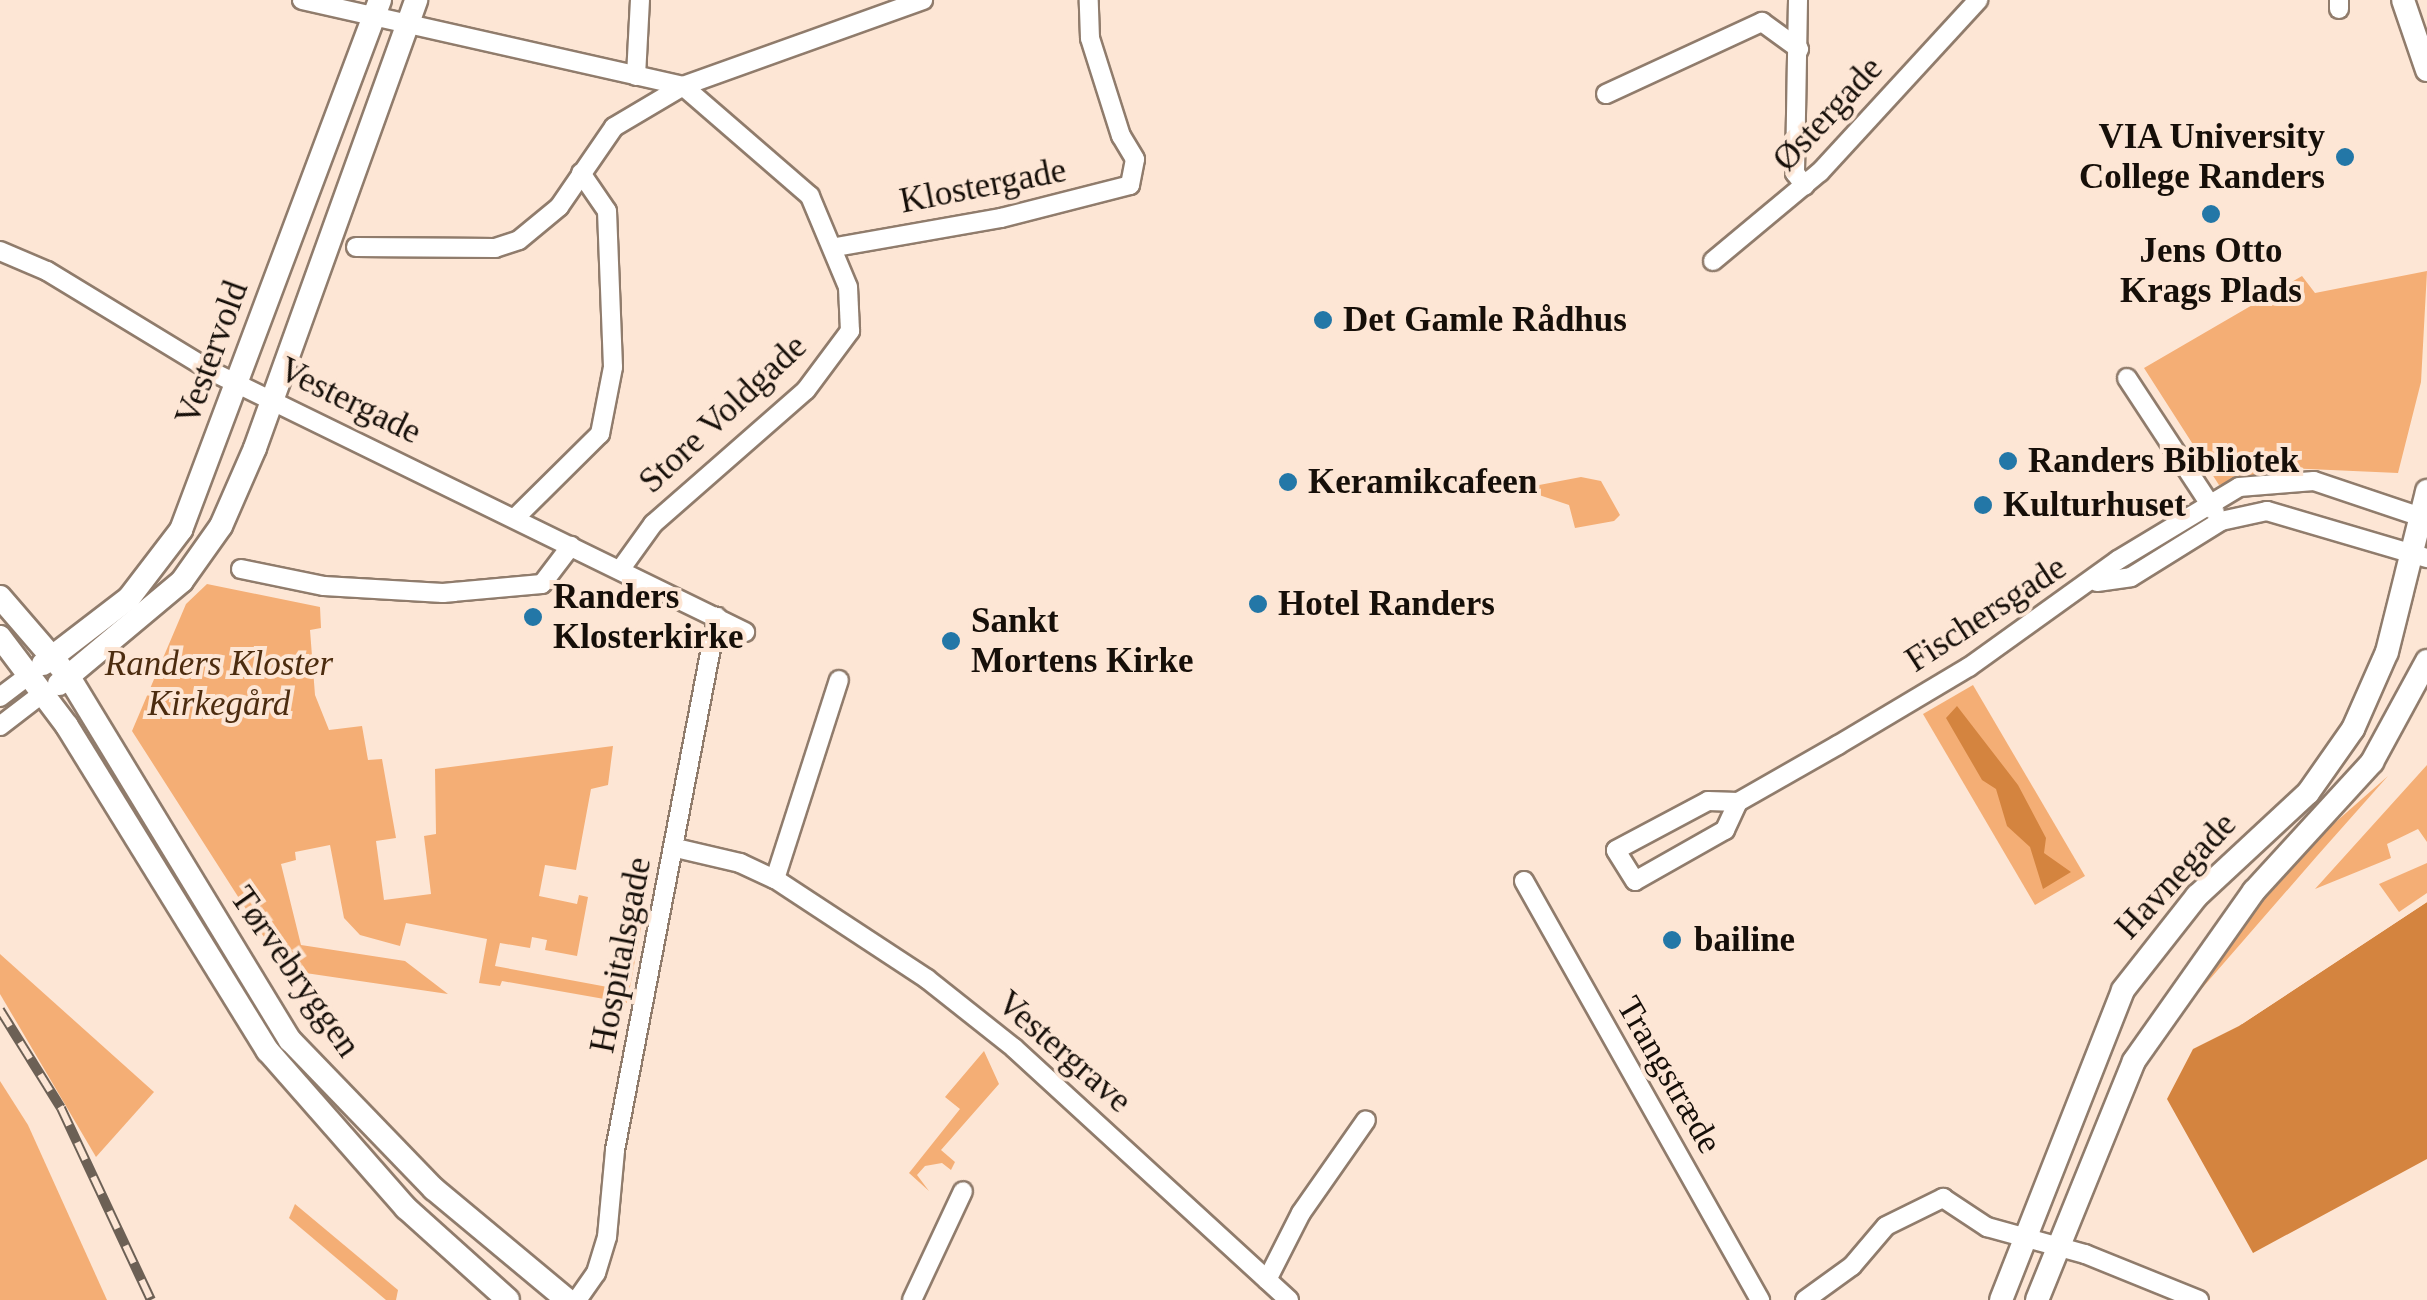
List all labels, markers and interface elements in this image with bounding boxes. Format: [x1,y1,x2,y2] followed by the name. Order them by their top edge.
[1764,48,1892,180] street label: Østergade
[2079,116,2325,198] place label: VIA University College Randers
[2334,146,2356,168] marker: VIA University College Randers
[896,149,1070,223] street label: Klostergade
[2200,203,2222,225] marker: Jens Otto Krags Plads
[2120,230,2302,312] place label: Jens Otto Krags Plads
[167,275,257,431] street label: Vestervold
[1343,299,1627,341] place label: Det Gamle Rådhus
[1312,309,1334,331] marker: Det Gamle Rådhus
[630,326,816,502] street label: Store Voldgade
[272,349,428,453] street label: Vestergade
[2028,440,2299,482] place label: Randers Bibliotek
[1997,450,2019,472] marker: Randers Bibliotek
[1308,461,1537,503] place label: Keramikcafeen
[1277,471,1299,493] marker: Keramikcafeen
[2003,484,2186,526] place label: Kulturhuset
[1972,494,1994,516] marker: Kulturhuset
[1898,547,2074,681] street label: Fischersgade
[553,576,744,658] place label: Randers Klosterkirke
[1278,583,1495,625] place label: Hotel Randers
[1247,593,1269,615] marker: Hotel Randers
[971,600,1194,682] place label: Sankt Mortens Kirke
[522,606,544,628] marker: Randers Klosterkirke
[940,630,962,652] marker: Sankt Mortens Kirke
[105,643,333,725] park label: Randers Kloster Kirkegård
[2107,804,2245,948] street label: Havnegade
[581,854,661,1056] street label: Hospitalsgade
[221,879,369,1065] street label: Tørvebryggen
[1694,919,1795,961] place label: bailine
[1659,927,1685,953] marker: bailine
[988,982,1140,1122] street label: Vestergrave
[1607,989,1731,1161] street label: Trangstræde

